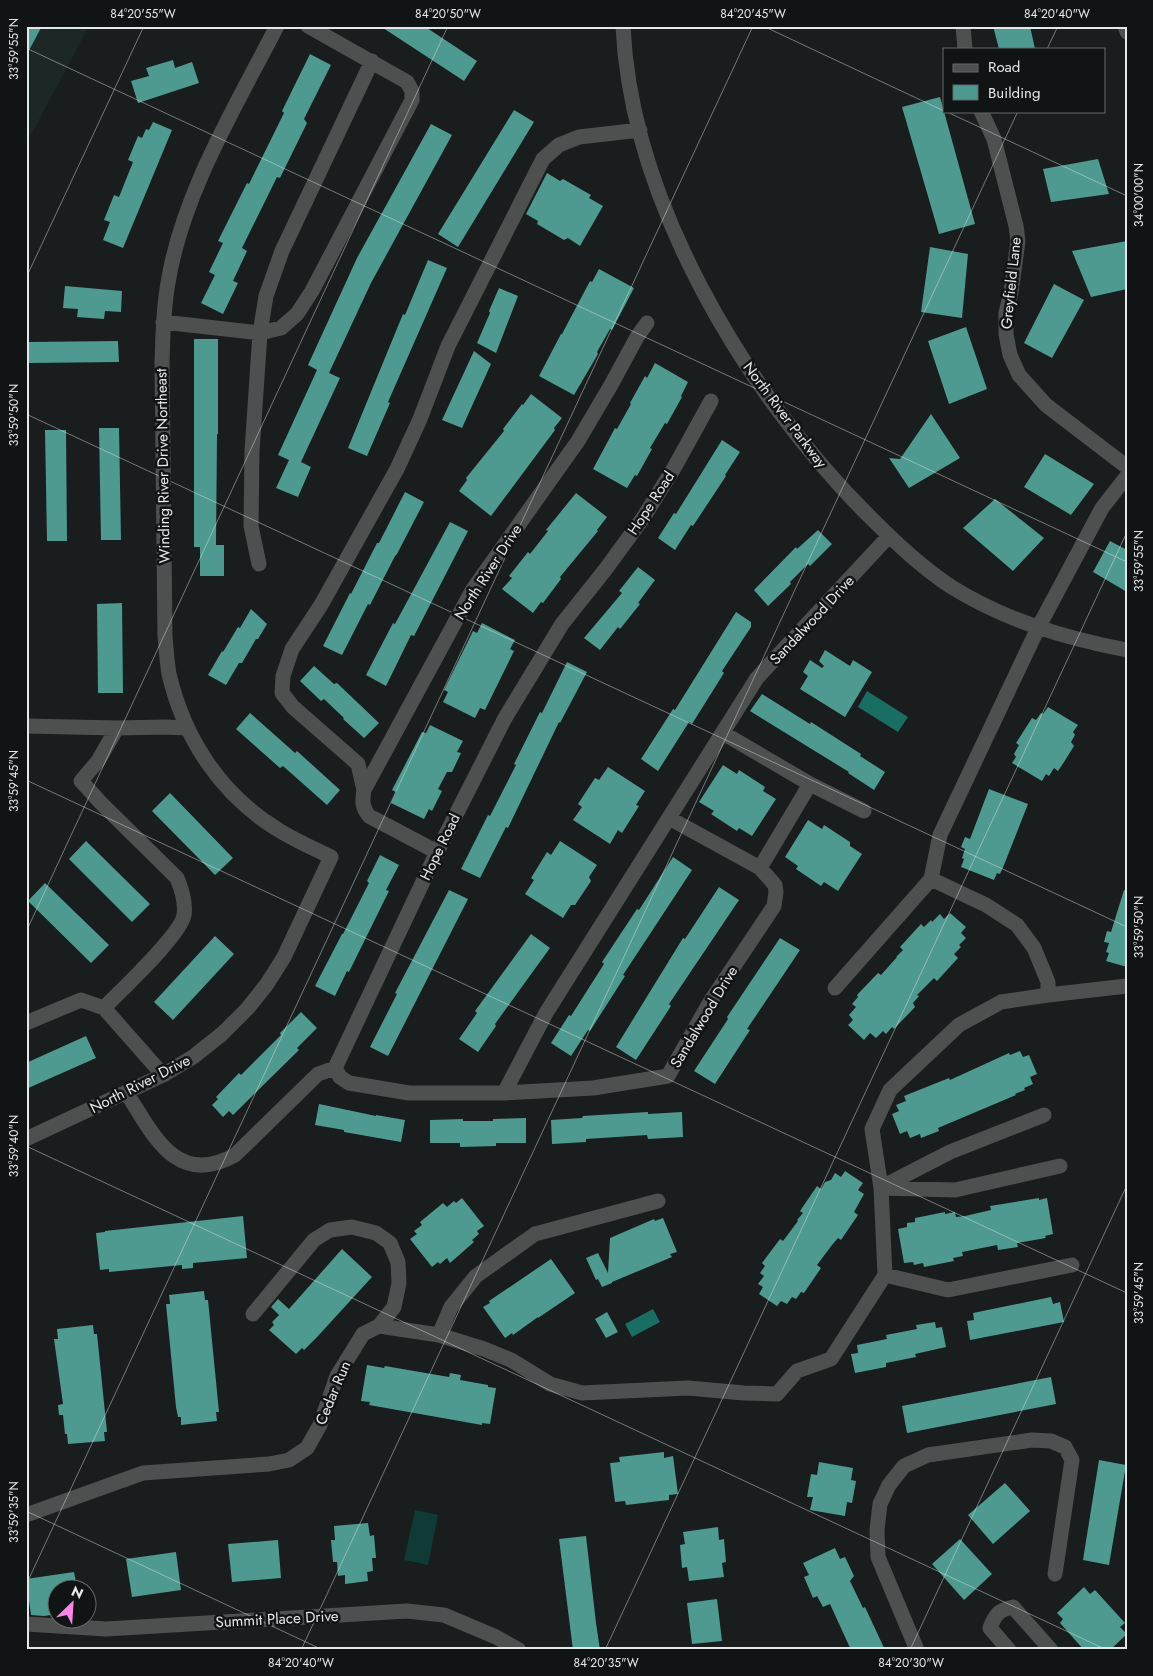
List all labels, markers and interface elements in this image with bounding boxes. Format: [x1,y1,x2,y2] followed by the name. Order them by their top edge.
[110,5,176,23] text: 84°20'55"W
[415,5,481,23] text: 84°20'50"W
[720,5,786,23] text: 84°20'45"W
[1024,5,1090,23] text: 84°20'40"W
[5,18,23,80] text: 33°59'55"N
[943,48,1106,112] legend
[988,56,1020,78] text: Road
[988,82,1040,104] text: Building
[1130,163,1148,227] text: 34°00'00"N
[995,236,1027,330] street label: Greyfield Lane
[738,357,833,473] street label: North River Parkway
[150,368,176,564] street label: Winding River Drive Northeast
[5,384,23,446] text: 33°59'50"N
[622,467,680,539] street label: Hope Road
[449,520,527,624] street label: North River Drive
[1130,530,1148,592] text: 33°59'55"N
[765,570,860,670] street label: Sandalwood Drive
[5,750,23,812] text: 33°59'45"N
[414,810,466,884] street label: Hope Road
[1130,896,1148,958] text: 33°59'50"N
[665,962,743,1072] street label: Sandalwood Drive
[86,1049,194,1119] street label: North River Drive
[5,1115,23,1177] text: 33°59'40"N
[1130,1262,1148,1324] text: 33°59'45"N
[310,1358,356,1428] street label: Cedar Run
[5,1481,23,1543] text: 33°59'35"N
[48,1578,98,1628] north arrow
[68,1581,87,1604] text: N
[215,1605,339,1633] street label: Summit Place Drive
[268,1654,334,1672] text: 84°20'40"W
[573,1654,639,1672] text: 84°20'35"W
[878,1654,944,1672] text: 84°20'30"W

